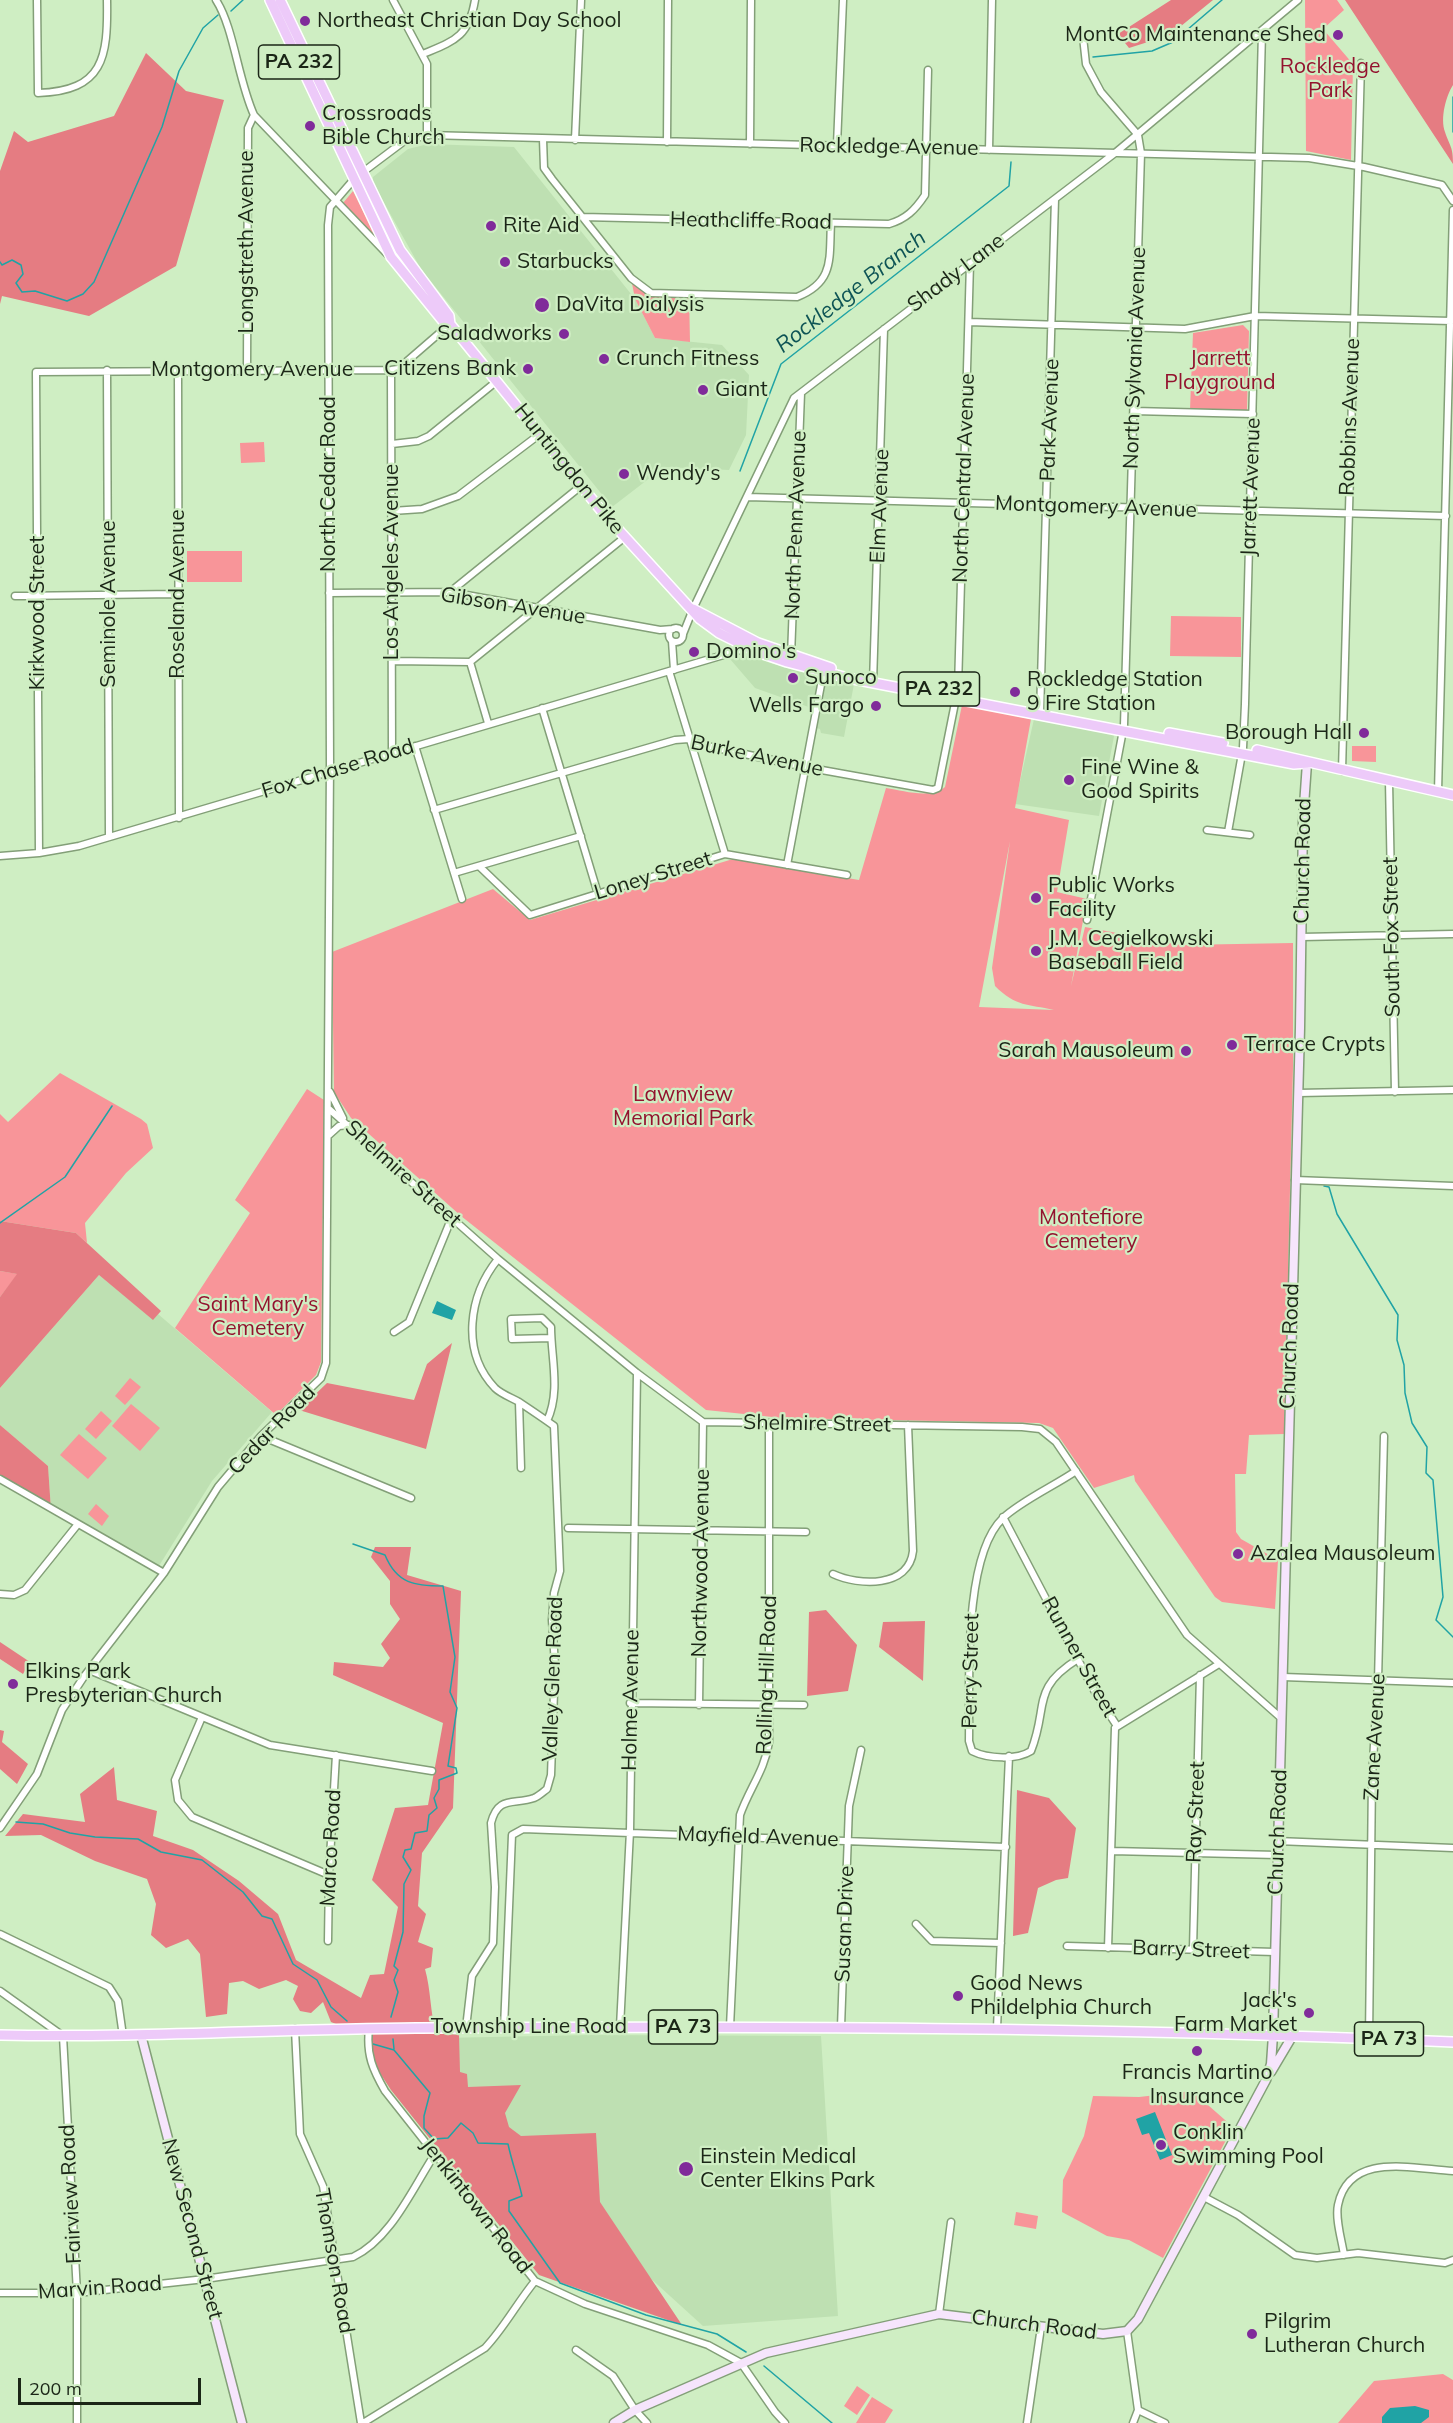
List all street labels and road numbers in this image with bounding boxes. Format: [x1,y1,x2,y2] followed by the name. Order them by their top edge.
[258,45,340,79] road number: PA 232
[799,133,979,161] street label: Rockledge Avenue
[234,150,260,334] street label: Longstreth Avenue
[670,207,832,235] street label: Heathcliffe Road
[902,228,1010,318] street label: Shady Lane
[1119,247,1151,469] street label: North Sylvania Avenue
[1335,338,1365,496] street label: Robbins Avenue
[151,357,353,383] street label: Montgomery Avenue
[1035,358,1065,482] street label: Park Avenue
[948,373,980,583] street label: North Central Avenue
[316,396,342,572] street label: North Cedar Road
[509,399,629,539] street label: Huntingdon Pike
[1236,417,1266,557] street label: Jarrett Avenue
[780,430,812,620] street label: North Penn Avenue
[865,448,895,564] street label: Elm Avenue
[379,464,405,660] street label: Los Angeles Avenue
[995,491,1197,523] street label: Montgomery Avenue
[165,509,191,679] street label: Roseland Avenue
[96,520,122,688] street label: Seminole Avenue
[25,536,51,690] street label: Kirkwood Street
[439,582,587,630] street label: Gibson Avenue
[898,672,980,706] road number: PA 232
[689,730,825,782] street label: Burke Avenue
[259,734,417,804] street label: Fox Chase Road
[1289,798,1317,924] street label: Church Road
[591,846,715,906] street label: Loney Street
[1378,857,1406,1017] street label: South Fox Street
[340,1115,466,1233] street label: Shelmire Street
[1275,1283,1305,1409] street label: Church Road
[223,1380,321,1480] street label: Cedar Road
[743,1410,891,1438] street label: Shelmire Street
[687,1468,715,1658] street label: Northwood Avenue
[1036,1592,1122,1722] street label: Runner Street
[752,1595,782,1755] street label: Rolling Hill Road
[538,1596,568,1762] street label: Valley Glen Road
[957,1613,985,1729] street label: Perry Street
[617,1629,645,1771] street label: Holme Avenue
[1359,1673,1391,1801] street label: Zane Avenue
[1182,1761,1210,1863] street label: Ray Street
[1263,1769,1293,1895] street label: Church Road
[315,1789,347,1907] street label: Marco Road
[677,1822,839,1852] street label: Mayfield Avenue
[830,1865,860,1983] street label: Susan Drive
[1132,1935,1250,1965] street label: Barry Street
[648,2010,718,2044] road number: PA 73
[431,2014,627,2040] street label: Township Line Road
[1354,2022,1424,2056] road number: PA 73
[55,2123,87,2265] street label: Fairview Road
[415,2133,537,2279] street label: Jenkintown Road
[156,2136,228,2322] street label: New Second Street
[309,2186,359,2336] street label: Thomson Road
[37,2271,163,2305] street label: Marvin Road
[970,2305,1098,2345] street label: Church Road

